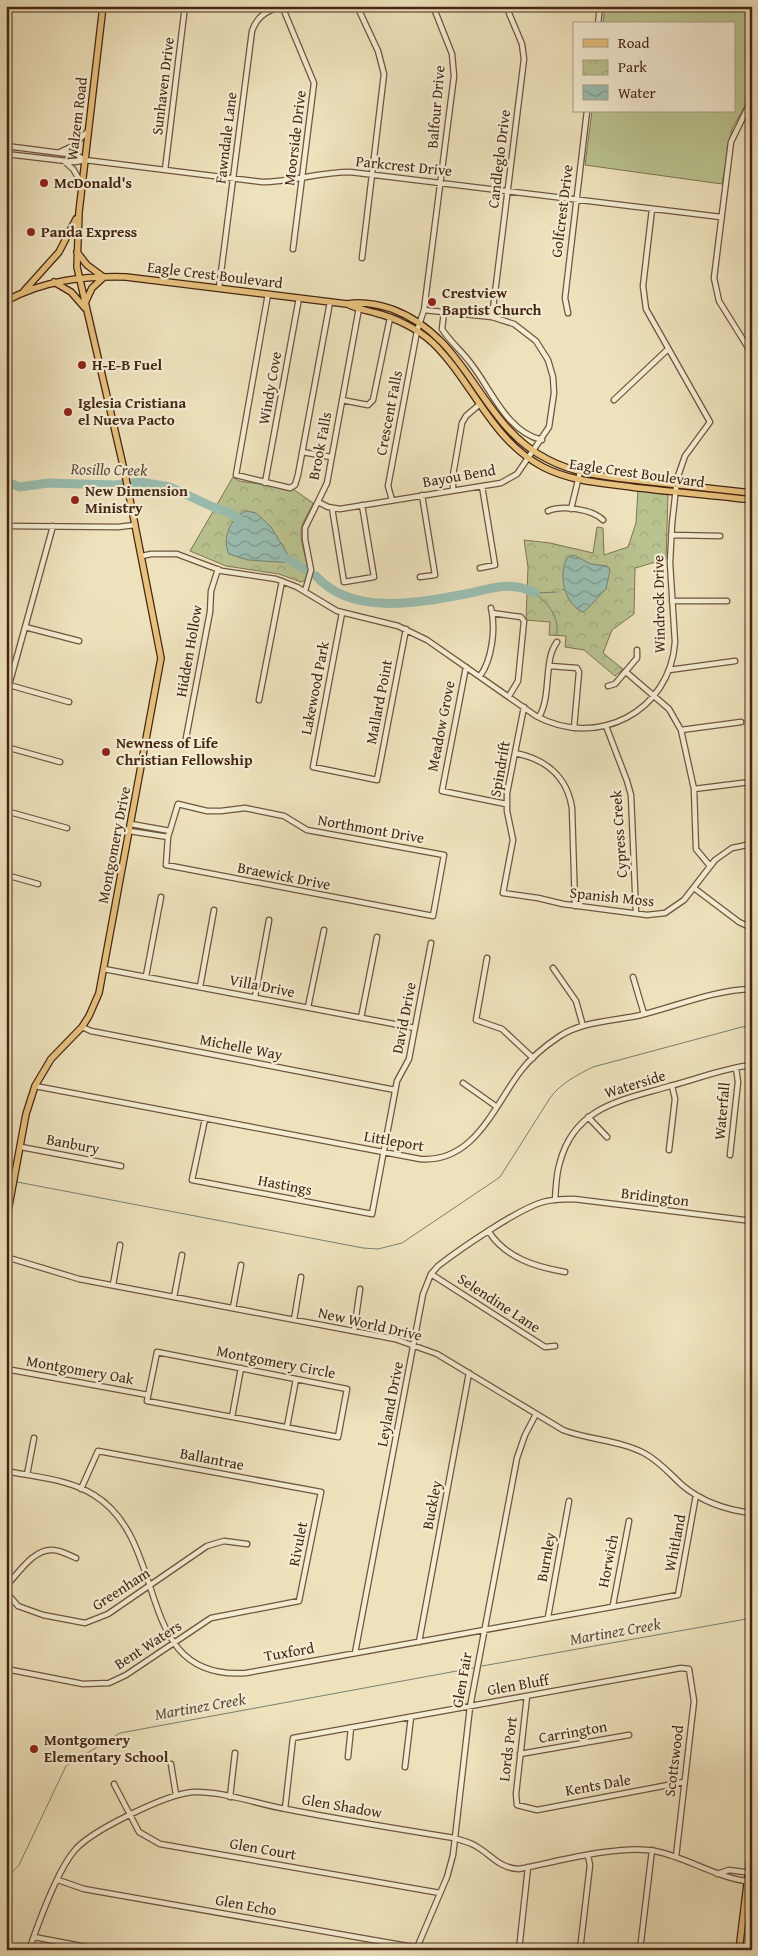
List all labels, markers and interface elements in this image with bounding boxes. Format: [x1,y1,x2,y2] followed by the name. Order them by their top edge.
[573,22,736,112] legend
[618,32,649,53] text: Road
[146,36,179,136] street label: Sunhaven Drive
[618,56,647,77] text: Park
[421,64,450,149] street label: Balfour Drive
[61,76,92,162] street label: Walzem Road
[618,82,656,103] text: Water
[278,89,311,187] street label: Moorside Drive
[209,91,242,185] street label: Fawndale Lane
[482,108,515,209] street label: Candleglo Drive
[355,150,453,181] street label: Parkcrest Drive
[545,163,578,259] street label: Golfcrest Drive
[54,172,132,193] place label: McDonald's
[38,177,50,189] marker: McDonald's
[41,221,137,242] place label: Panda Express
[25,226,37,238] marker: Panda Express
[146,256,284,293] street label: Eagle Crest Boulevard
[442,282,542,320] place label: Crestview Baptist Church
[426,296,438,308] marker: Crestview Baptist Church
[253,350,286,426] street label: Windy Cove
[92,354,163,375] place label: H-E-B Fuel
[76,359,88,371] marker: H-E-B Fuel
[370,369,407,457] street label: Crescent Falls
[78,392,186,430] place label: Iglesia Cristiana el Nueva Pacto
[62,406,74,418] marker: Iglesia Cristiana el Nueva Pacto
[303,410,336,482] street label: Brook Falls
[568,453,706,492] street label: Eagle Crest Boulevard
[69,456,148,482] water label: Rosillo Creek
[421,459,497,492] street label: Bayou Bend
[85,480,188,518] place label: New Dimension Ministry
[69,494,81,506] marker: New Dimension Ministry
[647,555,670,653] street label: Windrock Drive
[170,603,207,699] street label: Hidden Hollow
[295,639,334,736] street label: Lakewood Park
[360,657,397,746] street label: Mallard Point
[421,679,460,773] street label: Meadow Grove
[116,732,253,770] place label: Newness of Life Christian Fellowship
[484,739,515,799] street label: Spindrift
[100,746,112,758] marker: Newness of Life Christian Fellowship
[92,785,135,905] street label: Montgomery Drive
[605,789,632,879] street label: Cypress Creek
[316,809,426,848] street label: Northmont Drive
[236,856,332,895] street label: Braewick Drive
[569,882,655,911] street label: Spanish Moss
[227,969,297,1002] street label: Villa Drive
[386,980,421,1056] street label: David Drive
[198,1028,285,1065] street label: Michelle Way
[602,1064,668,1103] street label: Waterside
[709,1081,734,1141] street label: Waterfall
[362,1125,426,1156] street label: Littleport
[45,1128,102,1159] street label: Banbury
[256,1169,314,1200] street label: Hastings
[620,1182,691,1211] street label: Bridington
[454,1268,545,1337] street label: Selendine Lane
[316,1301,424,1346] street label: New World Drive
[215,1340,338,1383] street label: Montgomery Circle
[25,1350,136,1389] street label: Montgomery Oak
[371,1359,408,1448] street label: Leyland Drive
[178,1442,246,1475] street label: Ballantrae
[416,1478,447,1531] street label: Buckley
[659,1512,690,1574] street label: Whitland
[283,1519,312,1568] street label: Rivulet
[531,1530,560,1583] street label: Burnley
[592,1532,623,1589] street label: Horwich
[88,1562,154,1615] street label: Greenham
[568,1611,663,1651] water label: Martinez Creek
[110,1615,185,1674] street label: Bent Waters
[262,1637,316,1666] street label: Tuxford
[446,1650,477,1709] street label: Glen Fair
[485,1669,552,1700] street label: Glen Bluff
[153,1686,248,1726] water label: Martinez Creek
[493,1714,522,1783] street label: Lords Port
[537,1715,609,1748] street label: Carrington
[659,1724,688,1798] street label: Scottswood
[44,1729,169,1767] place label: Montgomery Elementary School
[28,1743,40,1755] marker: Montgomery Elementary School
[563,1768,632,1801] street label: Kents Dale
[301,1788,384,1823] street label: Glen Shadow
[228,1832,299,1865] street label: Glen Court
[214,1889,279,1920] street label: Glen Echo

